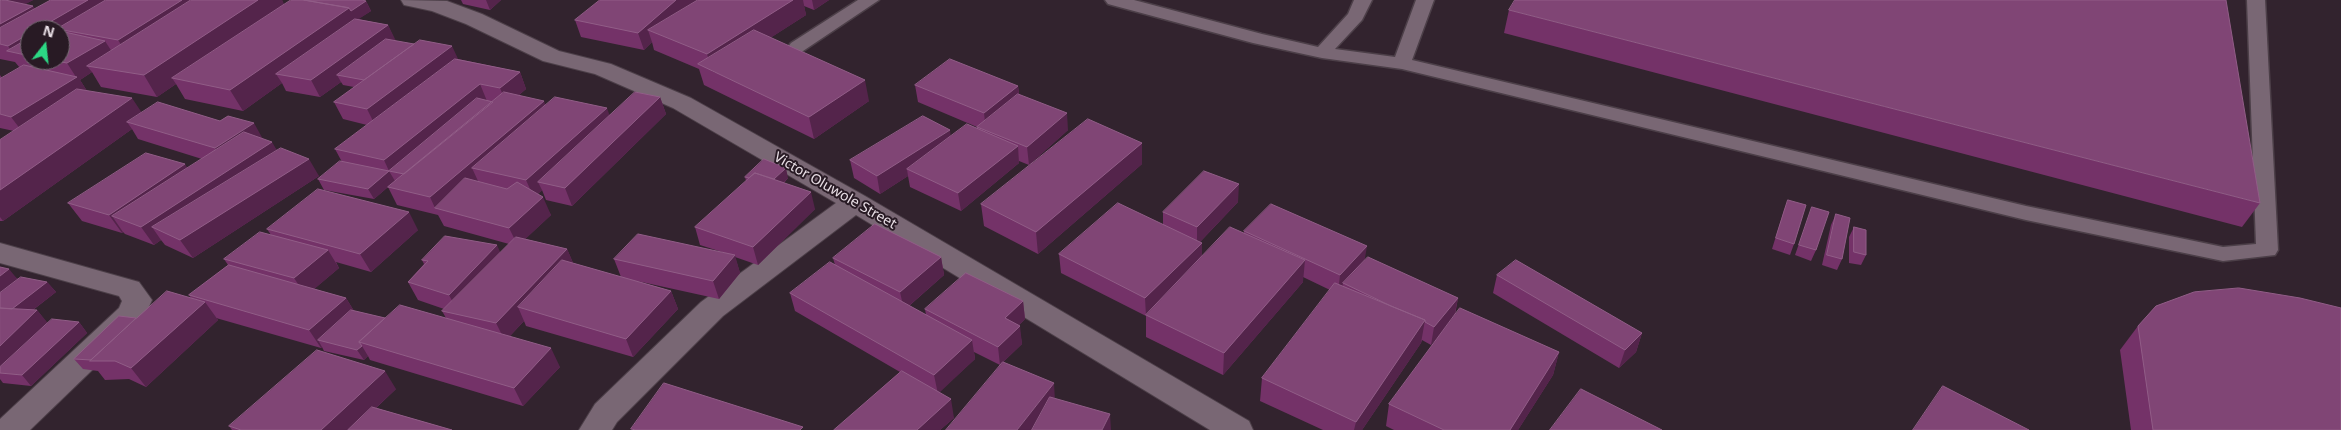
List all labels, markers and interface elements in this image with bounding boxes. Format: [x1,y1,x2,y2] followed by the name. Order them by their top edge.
[20,20,70,70] north arrow
[41,20,57,42] text: N
[771,149,899,233] street label: Victor Oluwole Street

